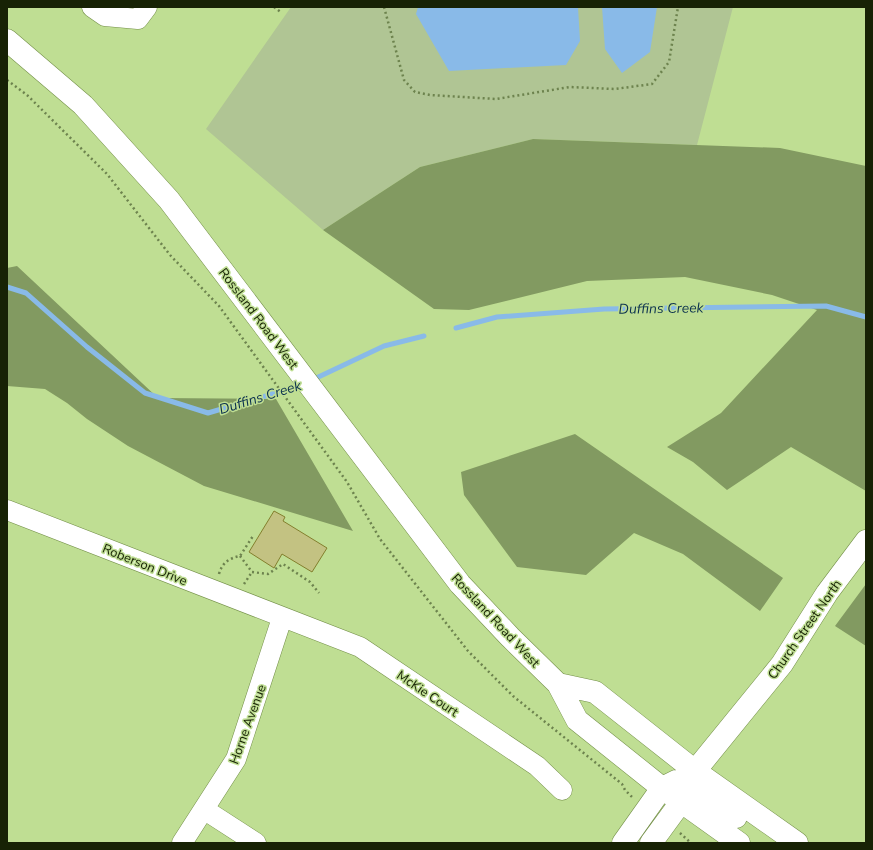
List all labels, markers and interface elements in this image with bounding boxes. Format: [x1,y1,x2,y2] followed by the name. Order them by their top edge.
[214,264,302,373] street label: Rossland Road West
[618,298,705,319] water label: Duffins Creek
[217,376,305,419] water label: Duffins Creek
[100,540,190,590] street label: Roberson Drive
[447,570,544,672] street label: Rossland Road West
[764,576,846,683] street label: Church Street North
[393,667,462,721] street label: McKie Court
[225,682,271,767] street label: Horne Avenue

